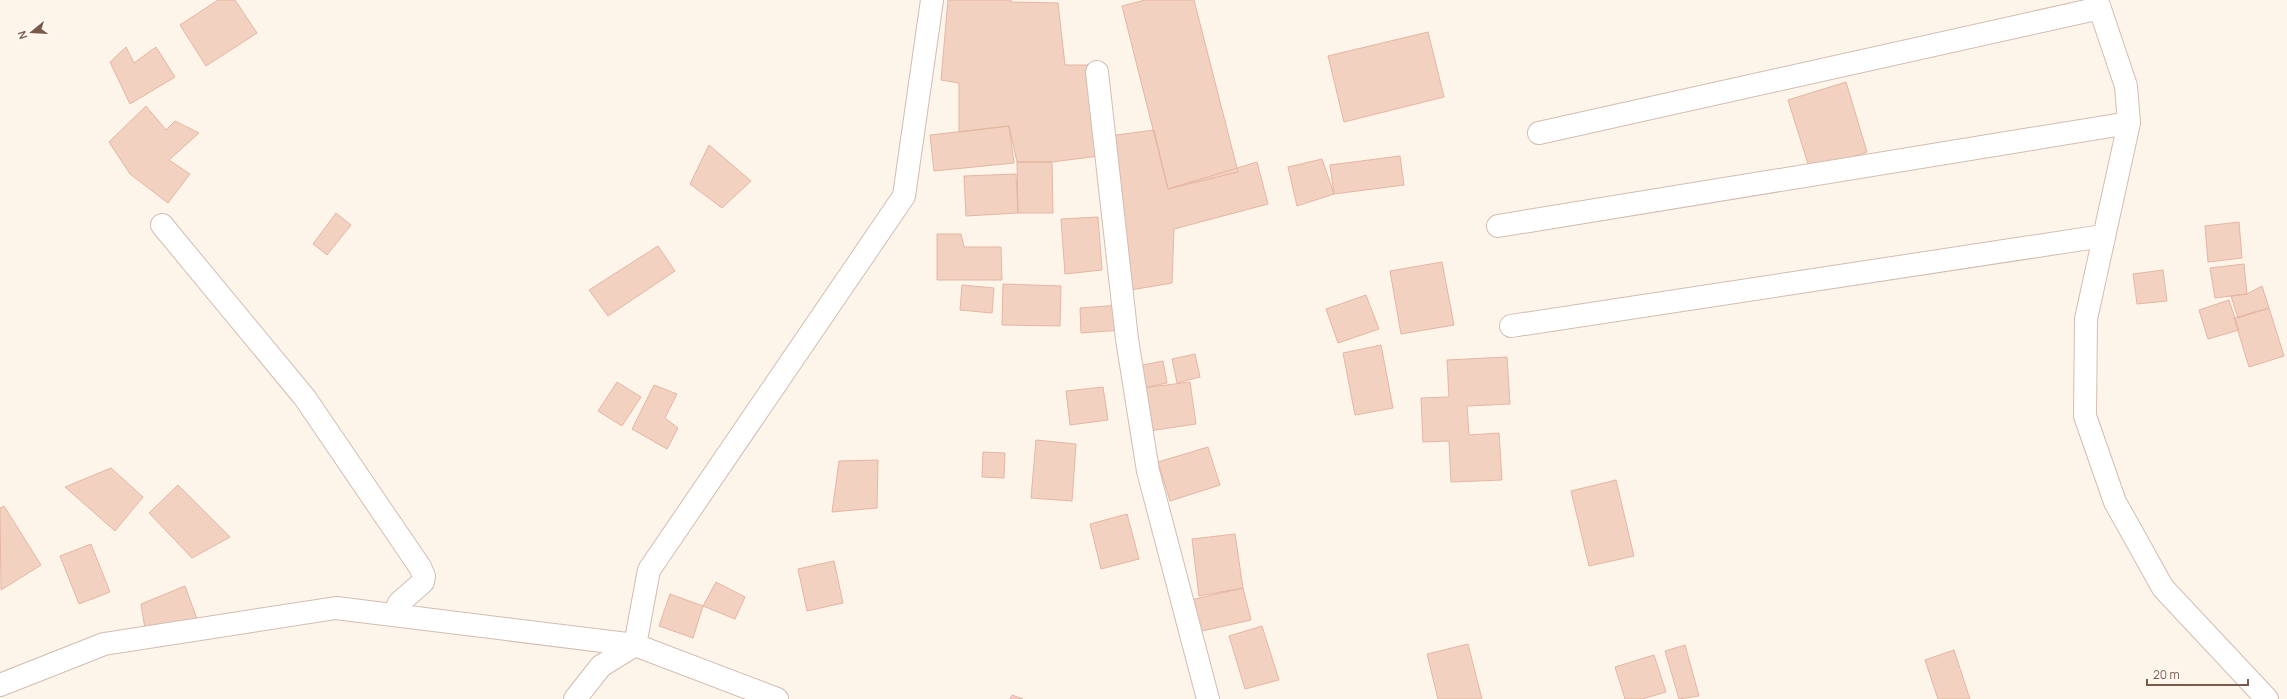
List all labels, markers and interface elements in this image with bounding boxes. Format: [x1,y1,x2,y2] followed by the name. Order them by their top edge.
[12,12,52,52] north arrow
[14,29,30,41] text: N
[2147,661,2248,687] scale bar
[2153,666,2180,683] text: 20 m

